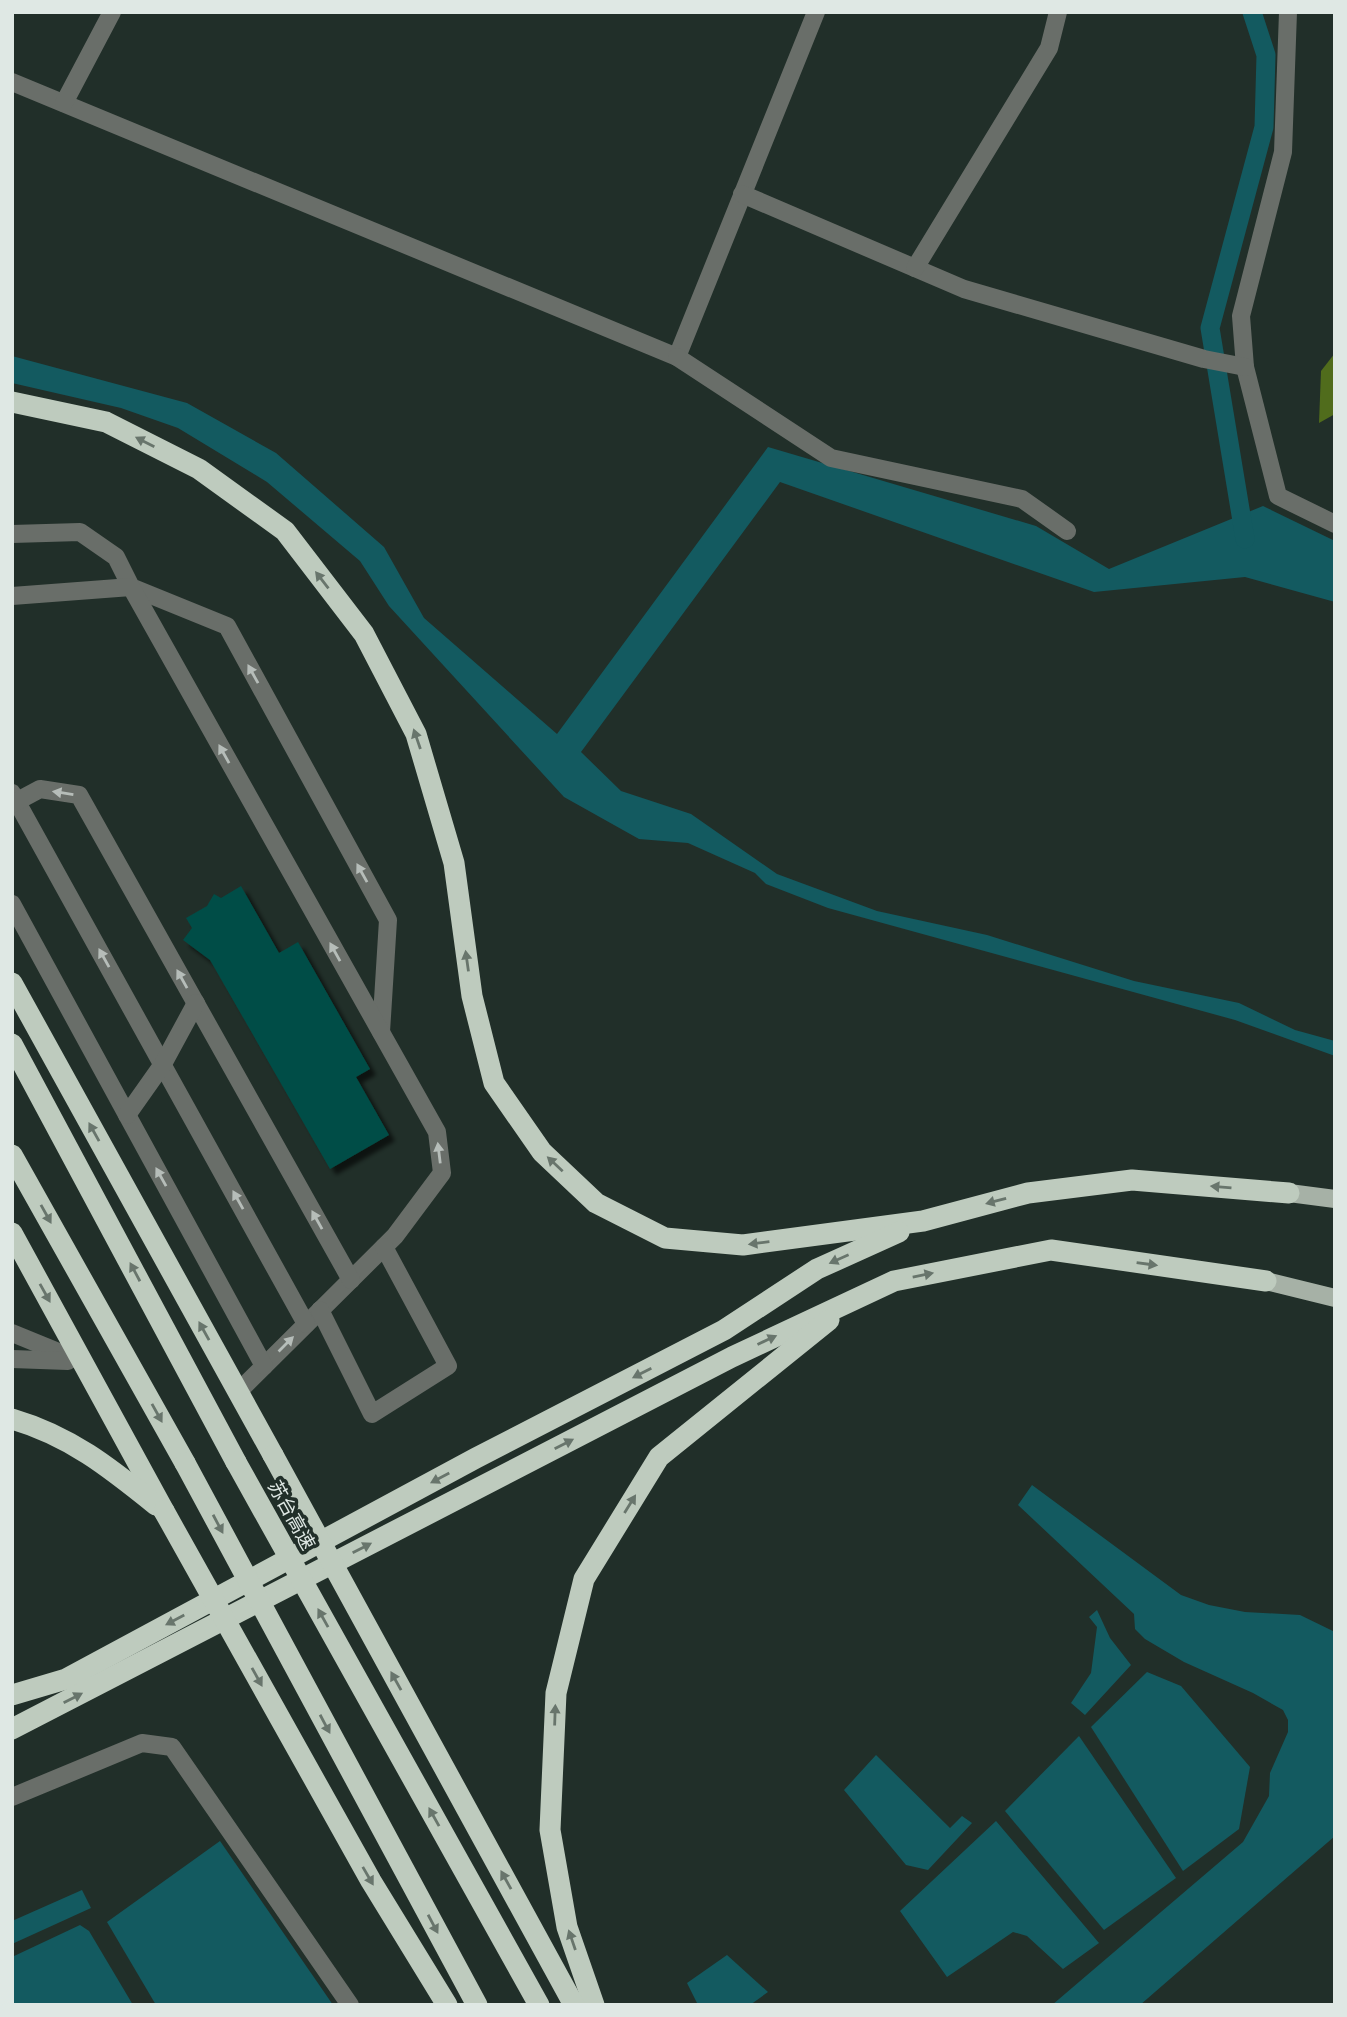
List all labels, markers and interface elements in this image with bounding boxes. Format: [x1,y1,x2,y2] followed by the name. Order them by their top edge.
[135,436,155,448] one-way arrow
[316,571,330,589] one-way arrow
[247,664,259,683] one-way arrow
[411,729,422,750] one-way arrow
[218,744,230,763] one-way arrow
[52,787,74,798] one-way arrow
[356,863,368,883] one-way arrow
[329,942,341,962] one-way arrow
[98,948,110,968] one-way arrow
[461,949,472,971] one-way arrow
[176,969,188,989] one-way arrow
[88,1122,100,1142] one-way arrow
[434,1142,445,1164] one-way arrow
[547,1157,564,1173] one-way arrow
[155,1168,167,1187] one-way arrow
[1210,1181,1232,1192] one-way arrow
[232,1190,244,1210] one-way arrow
[985,1196,1007,1207] one-way arrow
[40,1205,52,1224] one-way arrow
[311,1211,323,1230] one-way arrow
[747,1237,769,1248] one-way arrow
[829,1253,849,1265] one-way arrow
[1136,1258,1158,1269] one-way arrow
[129,1262,141,1282] one-way arrow
[912,1269,934,1280] one-way arrow
[39,1283,51,1303] one-way arrow
[198,1322,210,1341] one-way arrow
[757,1335,777,1346] one-way arrow
[278,1336,294,1353] one-way arrow
[632,1367,652,1378] one-way arrow
[151,1403,163,1422] one-way arrow
[554,1438,574,1449] one-way arrow
[430,1471,450,1483] one-way arrow
[262,1475,322,1555] street label: 苏台高速
[623,1495,636,1514] one-way arrow
[211,1514,223,1534] one-way arrow
[352,1543,372,1554] one-way arrow
[317,1608,329,1628] one-way arrow
[165,1614,185,1626] one-way arrow
[251,1668,263,1687] one-way arrow
[390,1671,402,1691] one-way arrow
[63,1692,83,1703] one-way arrow
[550,1704,561,1726] one-way arrow
[320,1714,331,1734] one-way arrow
[428,1807,440,1826] one-way arrow
[362,1866,374,1885] one-way arrow
[500,1870,512,1890] one-way arrow
[428,1914,439,1934] one-way arrow
[566,1930,577,1951] one-way arrow

